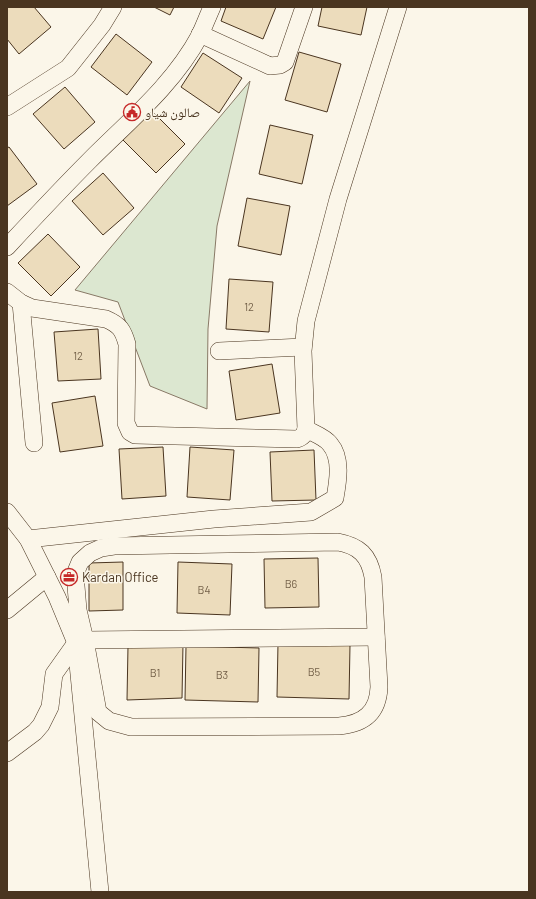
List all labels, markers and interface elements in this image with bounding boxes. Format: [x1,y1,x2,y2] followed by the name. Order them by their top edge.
[122,102,142,122] public building icon: صالون شياو
[145,104,200,121] place label: صالون شياو
[244,300,254,313] house number: 12
[73,349,83,362] house number: 12
[59,567,79,587] office icon: Kardan Office
[82,569,159,585] place label: Kardan Office
[285,577,298,590] house number: B6
[198,583,210,596] house number: B4
[308,665,321,678] house number: B5
[150,666,160,679] house number: B1
[216,668,228,681] house number: B3

